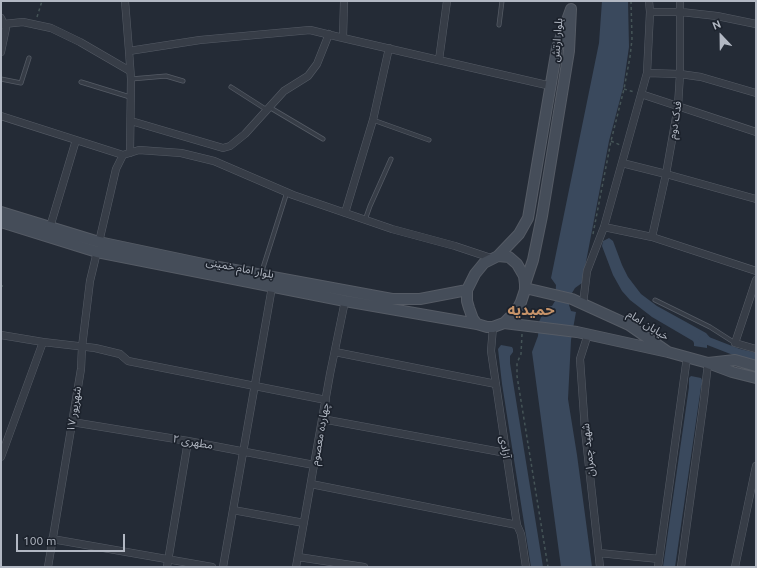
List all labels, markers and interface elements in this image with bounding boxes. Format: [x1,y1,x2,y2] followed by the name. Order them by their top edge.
[701,16,741,56] north arrow
[548,17,566,63] street label: بلوار ارتش
[710,18,723,32] text: N
[665,100,685,140] street label: فدک دوم
[205,255,275,281] street label: بلوار امام خمینی
[507,301,555,319] district label: حمیدیه
[625,307,671,343] street label: خیابان امام
[64,385,84,433] street label: ۱۷ شهریور
[308,402,332,466] street label: چهارده معصوم
[579,423,597,477] street label: شهید چمران
[172,432,214,452] street label: مطهری ۲
[497,435,513,459] street label: آزادی
[18,526,127,552] scale bar
[23,534,56,547] text: 100 m

